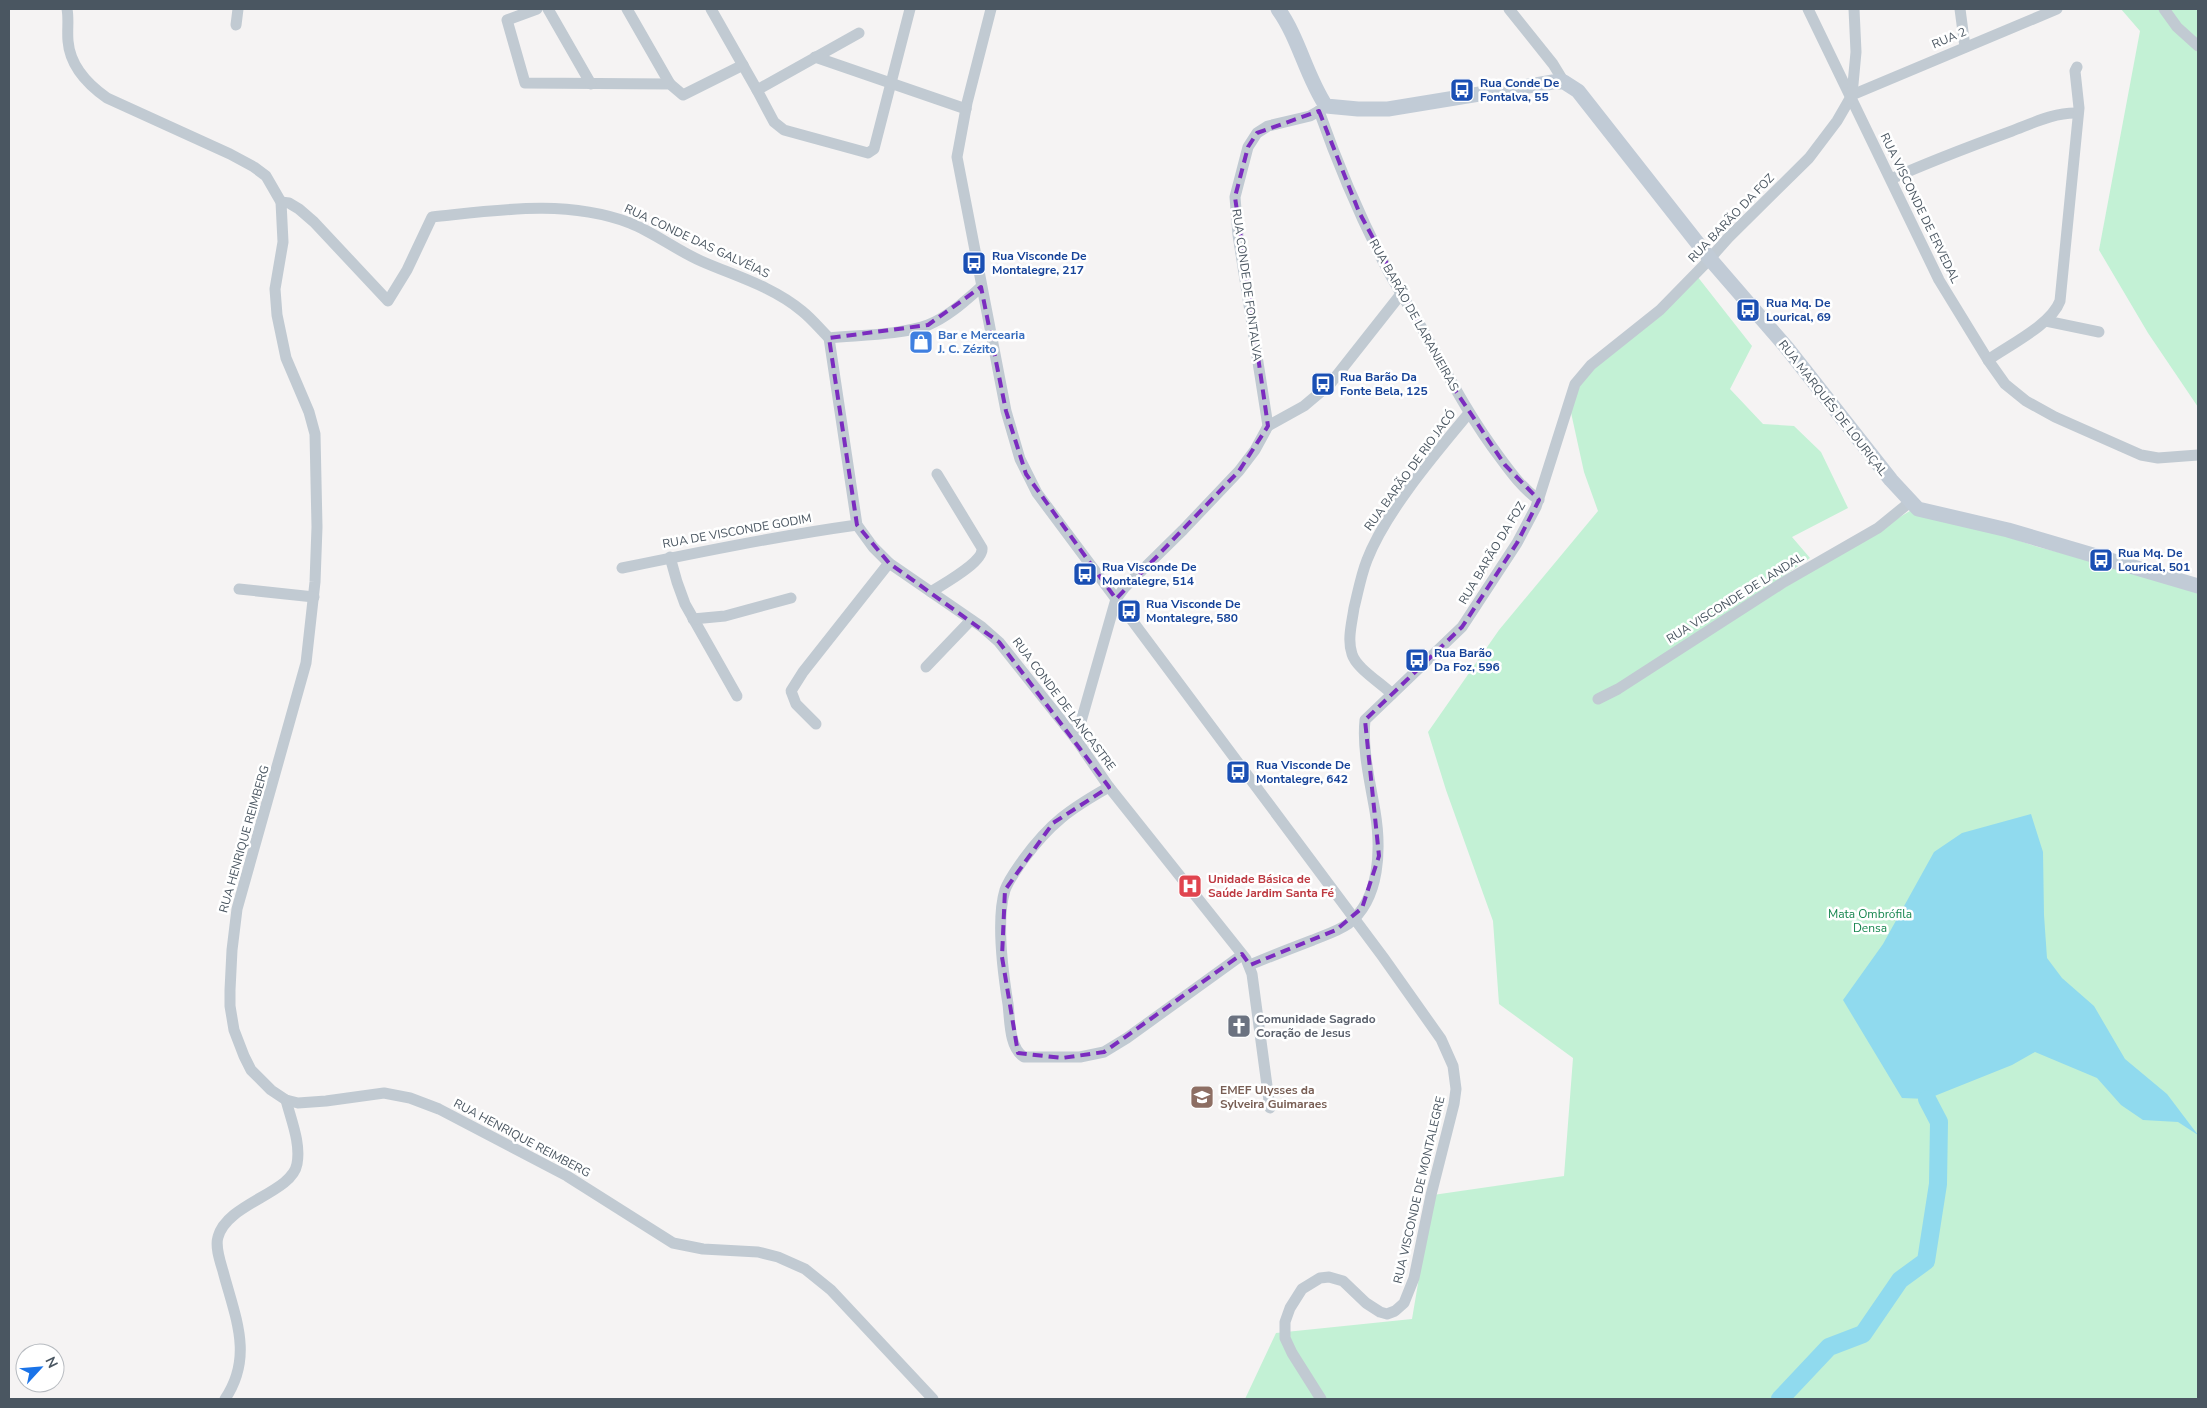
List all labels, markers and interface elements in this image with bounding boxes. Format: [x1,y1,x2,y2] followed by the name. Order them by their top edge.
[1929,24,1969,52] street label: RUA 2
[1480,75,1560,105] place label: Rua Conde De Fontalva, 55
[1449,77,1475,103] bus stop icon: Rua Conde De Fontalva, 55
[1877,130,1964,286] street label: RUA VISCONDE DE ERVEDAL
[1685,170,1777,266] street label: RUA BARÃO DA FOZ
[622,200,772,282] street label: RUA CONDE DAS GALVÉIAS
[1228,208,1266,362] street label: RUA CONDE DE FONTALVA
[1365,236,1463,394] street label: RUA BARÃO DE LARANJEIRAS
[992,248,1087,278] place label: Rua Visconde De Montalegre, 217
[961,250,987,276] bus stop icon: Rua Visconde De Montalegre, 217
[1766,295,1831,325] place label: Rua Mq. De Lourical, 69
[1735,297,1761,323] bus stop icon: Rua Mq. De Lourical, 69
[937,327,1025,357] place label: Bar e Mercearia J. C. Zézito
[908,329,934,355] shop icon: Bar e Mercearia J. C. Zézito
[1775,337,1891,480] street label: RUA MARQUÊS DE LOURIÇAL
[1340,369,1428,399] place label: Rua Barão Da Fonte Bela, 125
[1310,371,1336,397] bus stop icon: Rua Barão Da Fonte Bela, 125
[1361,406,1459,534] street label: RUA BARÃO DE RIO JACÓ
[1455,499,1529,607] street label: RUA BARÃO DA FOZ
[661,510,813,552] street label: RUA DE VISCONDE GODIM
[2118,545,2190,575] place label: Rua Mq. De Lourical, 501
[2088,547,2114,573] bus stop icon: Rua Mq. De Lourical, 501
[1663,549,1807,647] street label: RUA VISCONDE DE LANDAL
[1102,559,1197,589] place label: Rua Visconde De Montalegre, 514
[1072,561,1098,587] bus stop icon: Rua Visconde De Montalegre, 514
[1146,596,1241,626] place label: Rua Visconde De Montalegre, 580
[1116,598,1142,624] bus stop icon: Rua Visconde De Montalegre, 580
[1009,634,1119,774] street label: RUA CONDE DE LANCASTRE
[1434,645,1500,675] place label: Rua Barão Da Foz, 596
[1404,647,1430,673] bus stop icon: Rua Barão Da Foz, 596
[1256,757,1351,787] place label: Rua Visconde De Montalegre, 642
[1225,759,1251,785] bus stop icon: Rua Visconde De Montalegre, 642
[215,763,273,915] street label: RUA HENRIQUE REIMBERG
[1208,871,1335,901] place label: Unidade Básica de Saúde Jardim Santa Fé
[1177,873,1203,899] hospital icon: Unidade Básica de Saúde Jardim Santa Fé
[1828,906,1912,936] park label: Mata Ombrófila Densa
[1256,1011,1376,1041] place label: Comunidade Sagrado Coração de Jesus
[1226,1013,1252,1039] church icon: Comunidade Sagrado Coração de Jesus
[1220,1082,1327,1112] place label: EMEF Ulysses da Sylveira Guimaraes
[1189,1084,1215,1110] school or university icon: EMEF Ulysses da Sylveira Guimaraes
[451,1095,593,1181] street label: RUA HENRIQUE REIMBERG
[1390,1095,1448,1285] street label: RUA VISCONDE DE MONTALEGRE
[15,1343,65,1393] north arrow
[40,1354,62,1371] text: N

